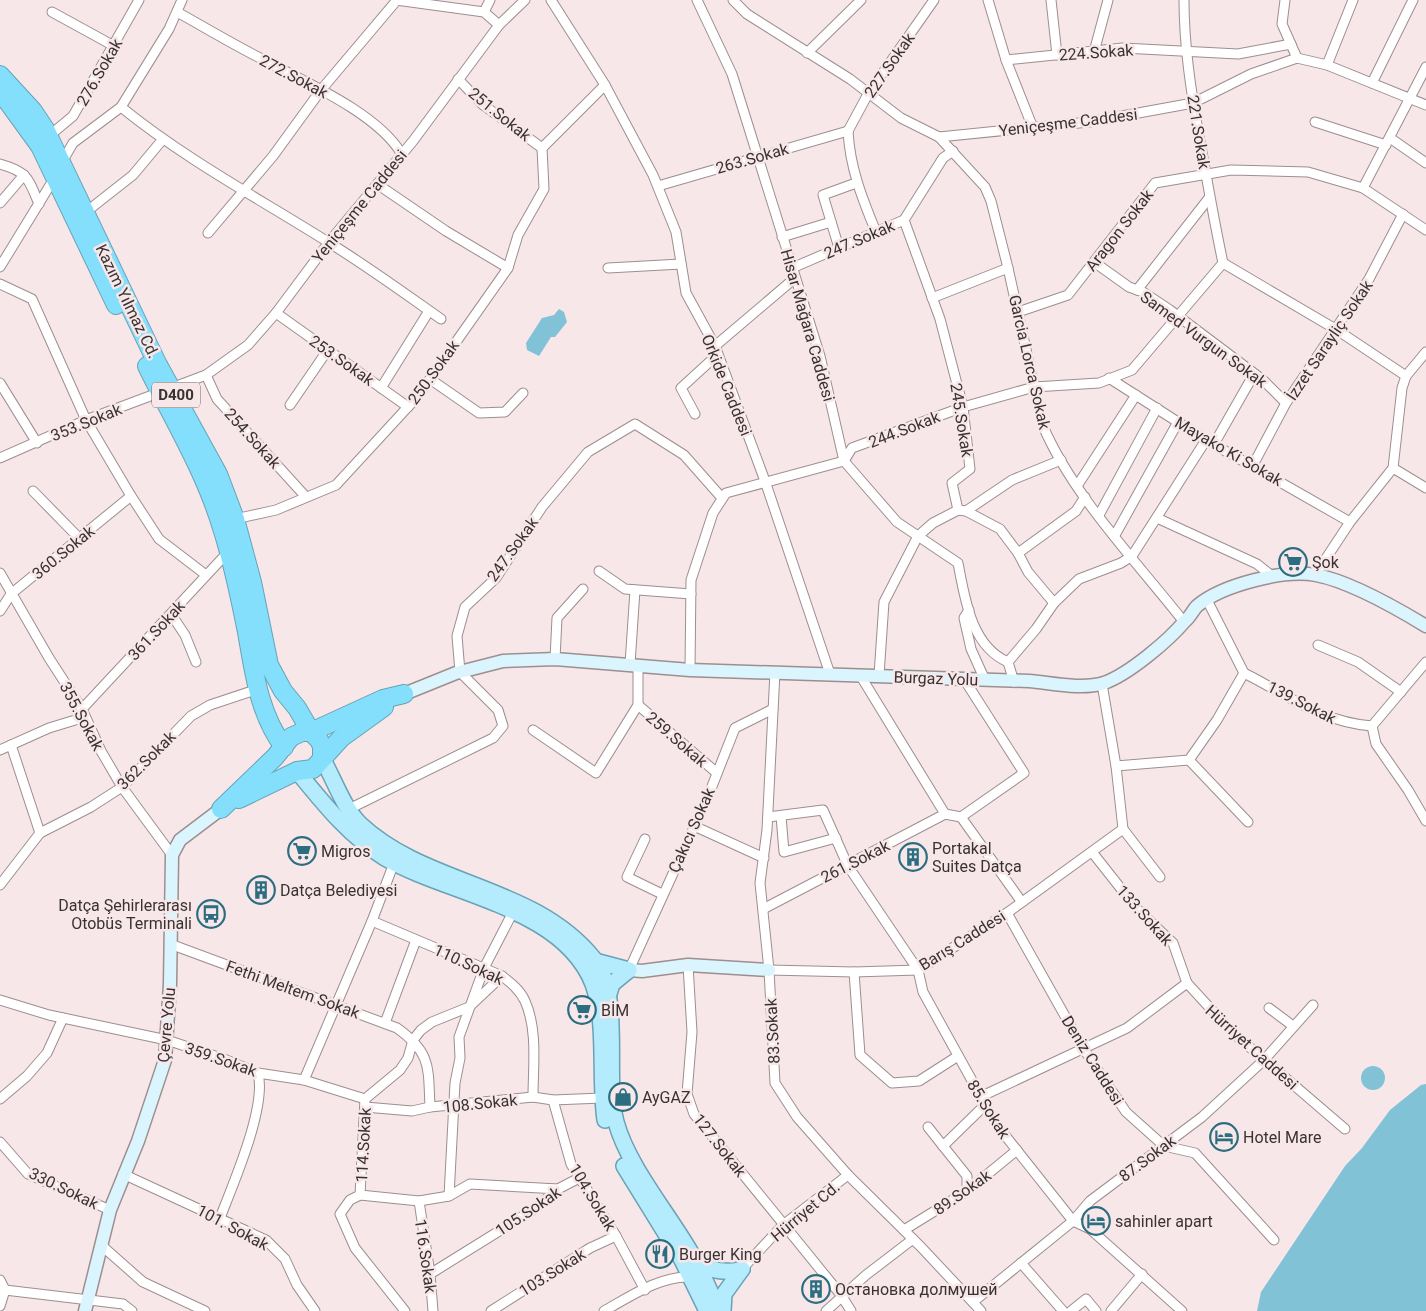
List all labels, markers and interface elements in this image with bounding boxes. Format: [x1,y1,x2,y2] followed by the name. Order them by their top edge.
[860,28,919,101] street label: 227.Sokak
[73,34,127,109] street label: 276.Sokak
[1058,40,1135,65] street label: 224.Sokak
[256,51,332,103] street label: 272.Sokak
[465,83,535,146] street label: 251.Sokak
[1183,94,1214,171] street label: 221.Sokak
[998,105,1139,140] street label: Yeniçeşme Caddesi
[714,139,792,178] street label: 263.Sokak
[308,146,411,267] street label: Yeniçeşme Caddesi
[1082,185,1158,275] street label: Aragon Sokak
[821,216,898,263] street label: 247.Sokak
[92,241,163,361] street label: Kazım Yılmaz Cd.
[777,247,838,404] street label: Hisar Mağara Caddesi
[1282,276,1377,404] street label: İzzet Sarayliç Sokak
[1137,287,1271,392] street label: Samed Vurgun Sokak
[1005,293,1054,432] street label: Garcia Lorca Sokak
[306,331,379,390] street label: 253.Sokak
[698,332,756,439] street label: Orkide Caddesi
[404,336,464,408] street label: 250.Sokak
[152,382,200,408] road number: D400
[946,382,977,459] street label: 245.Sokak
[48,399,125,445] street label: 353.Sokak
[221,404,285,473] street label: 254.Sokak
[866,407,943,452] street label: 244.Sokak
[1171,413,1287,490] street label: Mayako Ki Sokak
[483,513,543,585] street label: 247.Sokak
[28,521,99,583] street label: 360.Sokak
[1278,547,1308,577] supermarket icon: Şok
[1312,553,1340,572] place label: Şok
[124,596,189,664] street label: 361.Sokak
[893,668,979,689] street label: Burgaz Yolu
[1264,677,1340,728] street label: 139.Sokak
[56,679,108,754] street label: 355.Sokak
[642,708,712,772] street label: 259.Sokak
[113,727,180,793] street label: 362.Sokak
[664,784,719,876] street label: Çakıcı Sokak
[287,836,317,866] supermarket icon: Migros
[818,836,894,887] street label: 261.Sokak
[932,839,1022,876] place label: Portakal Suites Datça
[321,842,371,861] place label: Migros
[898,842,928,872] building icon: Portakal Suites Datça
[246,875,276,905] building icon: Datça Belediyesi
[280,881,397,900] place label: Datça Belediyesi
[1113,881,1177,950] street label: 133.Sokak
[58,896,192,933] place label: Datça Şehirlerarası Otobüs Terminali
[196,899,226,929] bus stop icon: Datça Şehirlerarası Otobüs Terminali
[916,906,1009,974] street label: Barış Caddesi
[431,940,507,989] street label: 110.Sokak
[223,956,363,1023] street label: Fethi Meltem Sokak
[154,987,179,1063] street label: Çevre Yolu
[567,995,597,1025] supermarket icon: BİM
[761,997,784,1064] street label: 83.Sokak
[601,1001,629,1020] place label: BİM
[1201,1001,1302,1094] street label: Hürriyet Caddesi
[1058,1012,1128,1108] street label: Deniz Caddesi
[182,1038,260,1081] street label: 359.Sokak
[963,1076,1015,1143] street label: 85.Sokak
[608,1082,638,1112] shop icon: AyGAZ
[642,1088,691,1107] place label: AyGAZ
[442,1090,519,1117] street label: 108.Sokak
[352,1106,375,1183] street label: 114.Sokak
[689,1110,751,1181] street label: 127.Sokak
[1209,1122,1239,1152] hotel icon: Hotel Mare
[1243,1128,1322,1147] place label: Hotel Mare
[1115,1130,1180,1186] street label: 87.Sokak
[565,1160,620,1235] street label: 104.Sokak
[26,1164,102,1214] street label: 330.Sokak
[930,1165,995,1219] street label: 89.Sokak
[767,1177,844,1246] street label: Hürriyet Cd.
[492,1182,565,1240] street label: 105.Sokak
[194,1201,273,1255] street label: 101. Sokak
[1081,1206,1111,1236] hotel icon: sahinler apart
[1115,1212,1213,1231] place label: sahinler apart
[411,1218,440,1295] street label: 116.Sokak
[645,1239,675,1269] restaurant icon: Burger King
[516,1244,590,1300] street label: 103.Sokak
[679,1245,762,1264] place label: Burger King
[801,1274,831,1304] building icon: Остановка долмушей
[835,1280,997,1299] place label: Остановка долмушей

